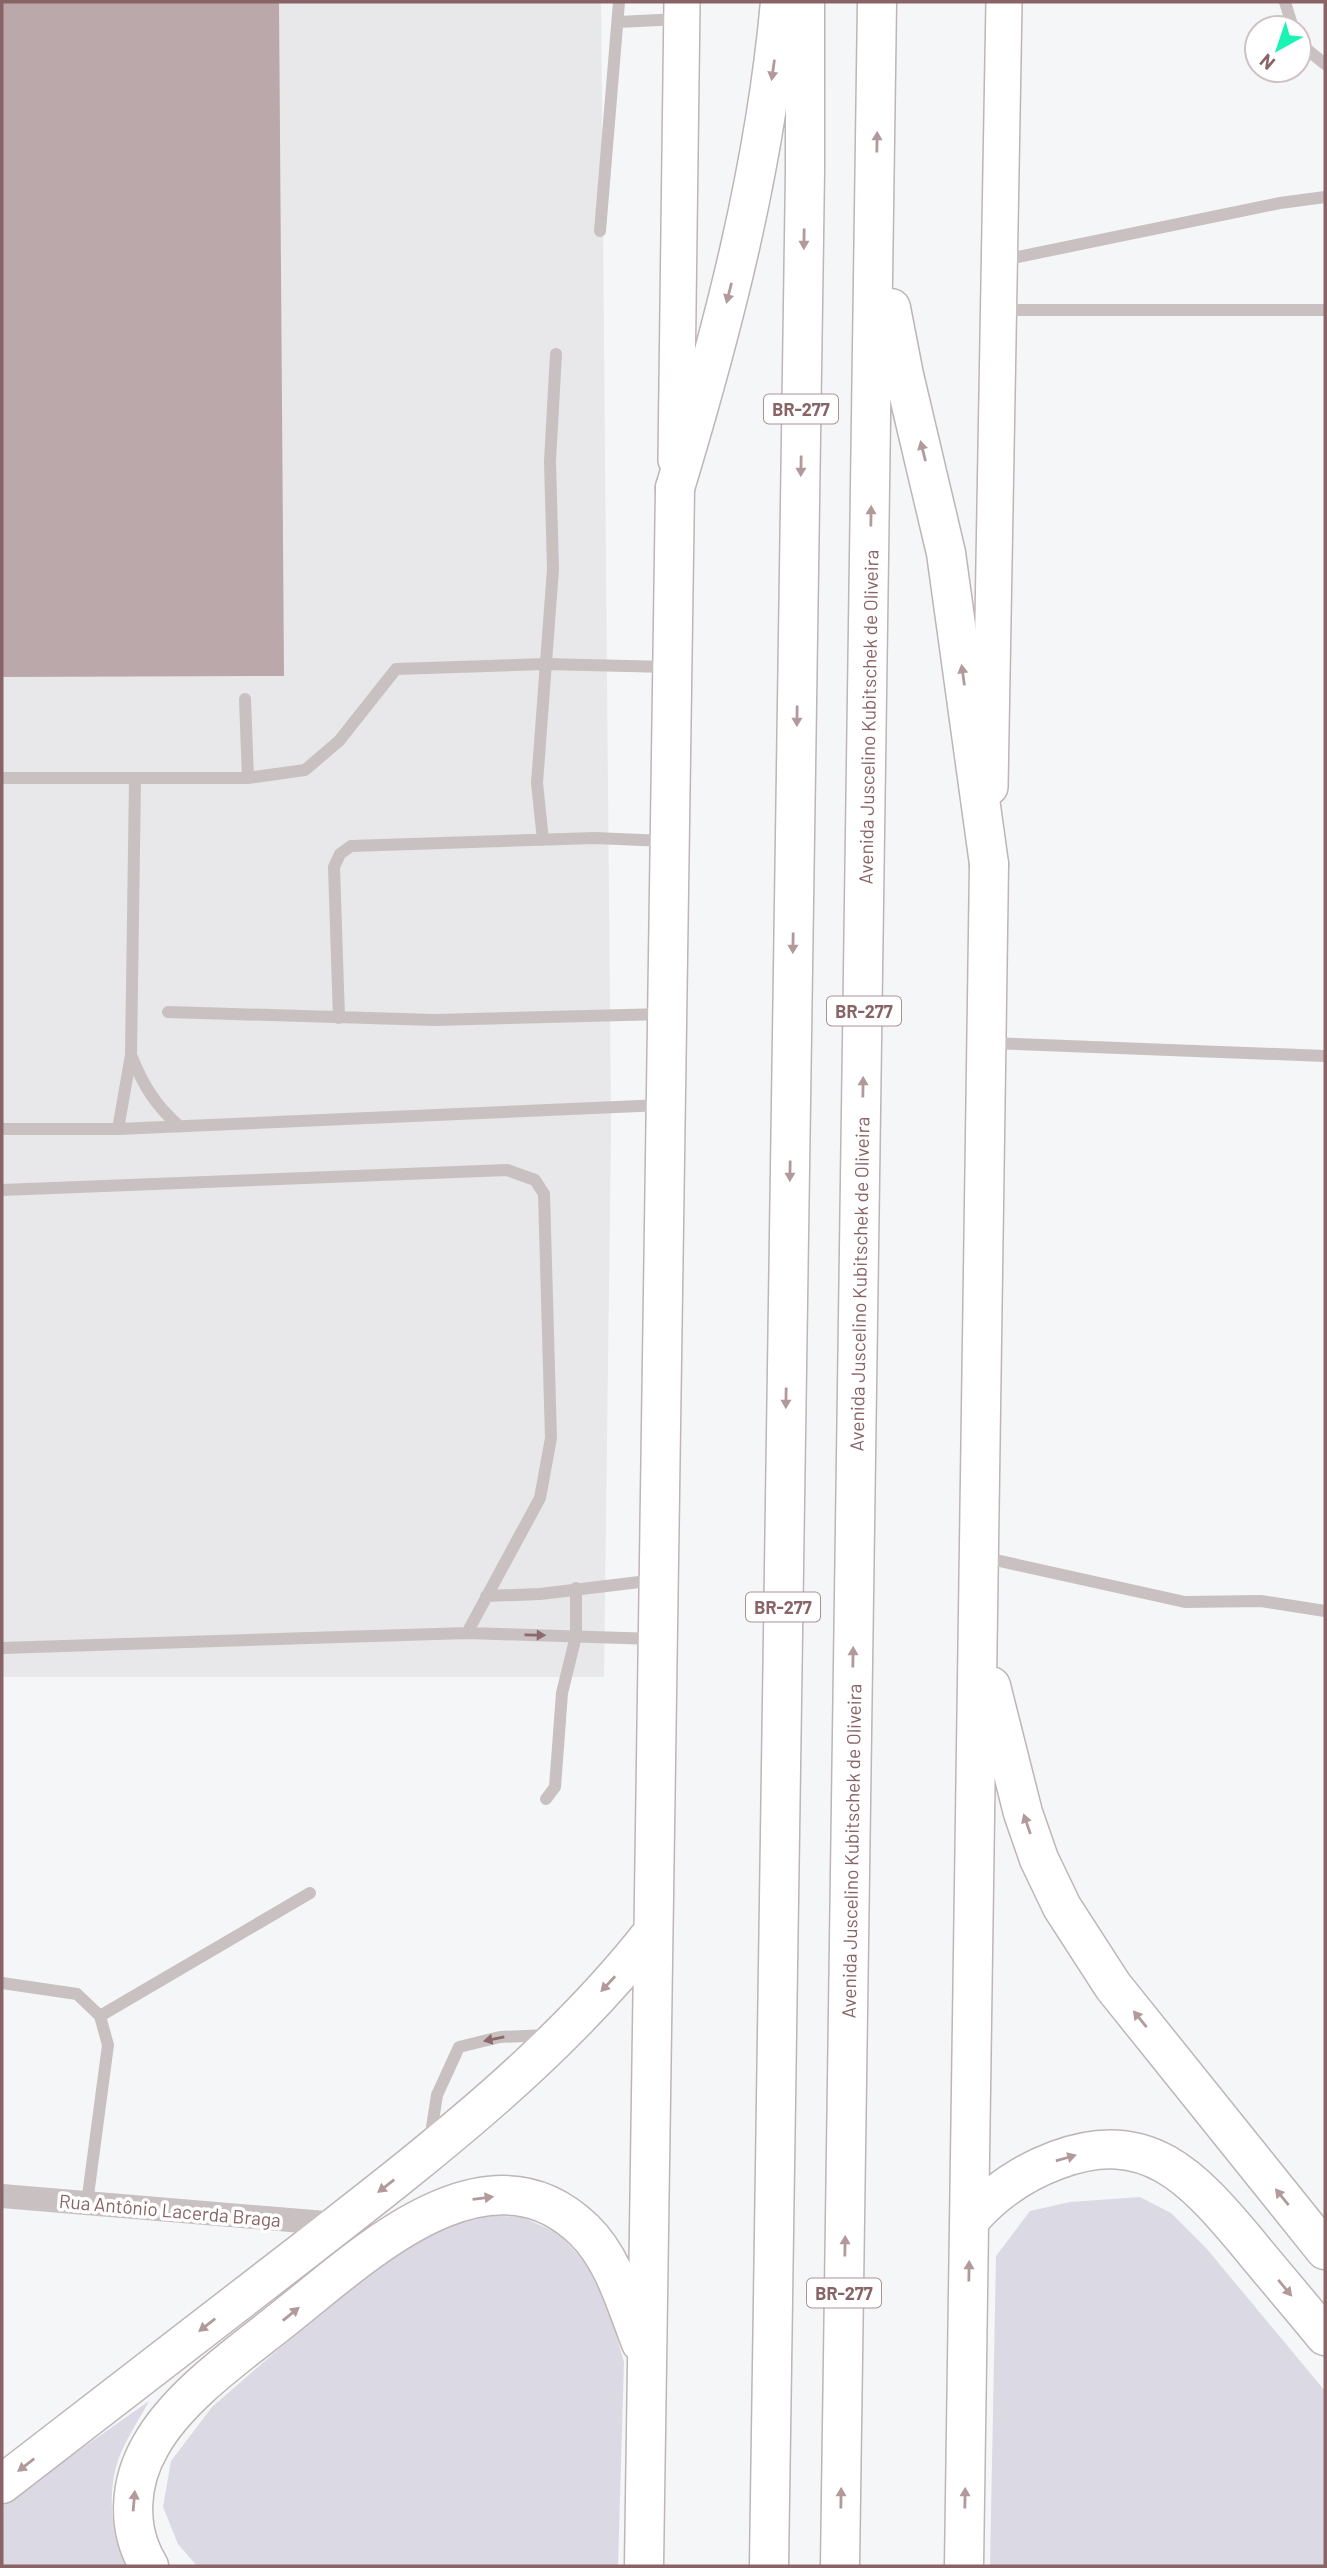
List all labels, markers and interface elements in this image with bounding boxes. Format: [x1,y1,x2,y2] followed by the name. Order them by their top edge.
[1243,14,1313,84] north arrow
[1255,50,1279,75] text: N
[768,59,779,81] one-way arrow
[871,130,882,152] one-way arrow
[798,228,810,250] one-way arrow
[723,282,734,304] one-way arrow
[764,394,838,424] road number: BR-277
[917,440,928,462] one-way arrow
[795,456,806,478] one-way arrow
[865,505,877,527] one-way arrow
[854,550,882,884] street label: Avenida Juscelino Kubitschek de Oliveira
[957,663,968,685] one-way arrow
[791,705,802,727] one-way arrow
[787,932,799,954] one-way arrow
[827,996,901,1026] road number: BR-277
[857,1075,868,1097] one-way arrow
[845,1117,873,1451] street label: Avenida Juscelino Kubitschek de Oliveira
[784,1160,795,1182] one-way arrow
[780,1387,792,1409] one-way arrow
[746,1592,820,1622] road number: BR-277
[524,1629,546,1641] one-way arrow
[847,1646,859,1668] one-way arrow
[837,1684,865,2018] street label: Avenida Juscelino Kubitschek de Oliveira
[1021,1813,1032,1834] one-way arrow
[601,1975,617,1992] one-way arrow
[1133,2011,1148,2028] one-way arrow
[483,2034,505,2045] one-way arrow
[1056,2152,1077,2162] one-way arrow
[378,2178,396,2193] one-way arrow
[1275,2188,1290,2206] one-way arrow
[58,2189,282,2231] street label: Rua Antônio Lacerda Braga
[472,2192,494,2203] one-way arrow
[839,2235,851,2257] one-way arrow
[963,2259,975,2281] one-way arrow
[807,2278,881,2308] road number: BR-277
[1277,2279,1292,2296] one-way arrow
[281,2306,299,2321] one-way arrow
[198,2318,216,2333] one-way arrow
[18,2457,36,2472] one-way arrow
[835,2487,847,2509] one-way arrow
[960,2487,971,2509] one-way arrow
[129,2490,140,2512] one-way arrow

